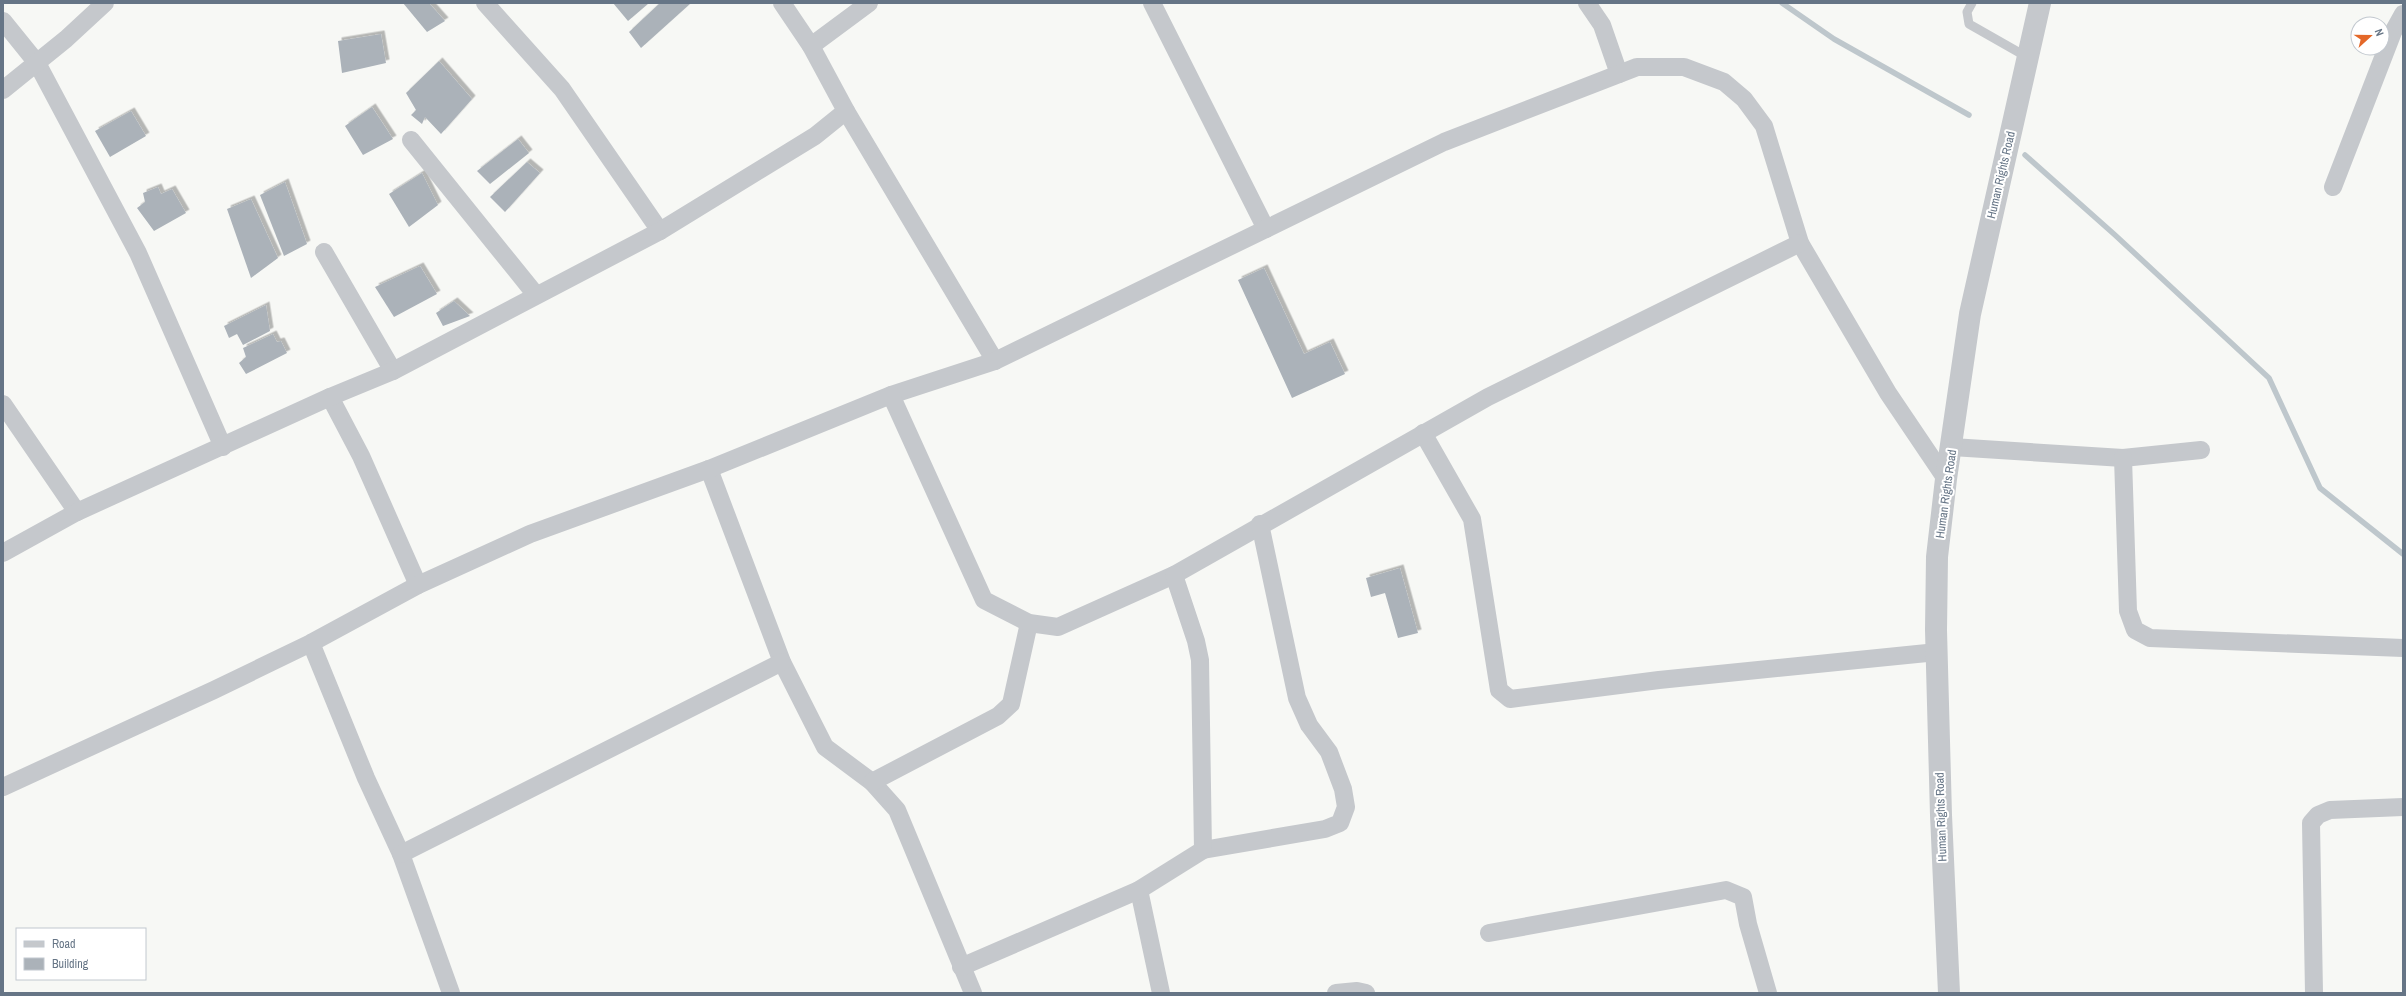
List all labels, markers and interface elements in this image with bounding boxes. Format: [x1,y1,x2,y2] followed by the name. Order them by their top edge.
[2350,16,2390,56] north arrow
[2372,27,2387,38] text: N
[1983,130,2019,220] street label: Human Rights Road
[1932,449,1960,539] street label: Human Rights Road
[1931,772,1951,862] street label: Human Rights Road
[16,928,146,980] legend
[52,936,76,952] text: Road
[52,956,89,972] text: Building

